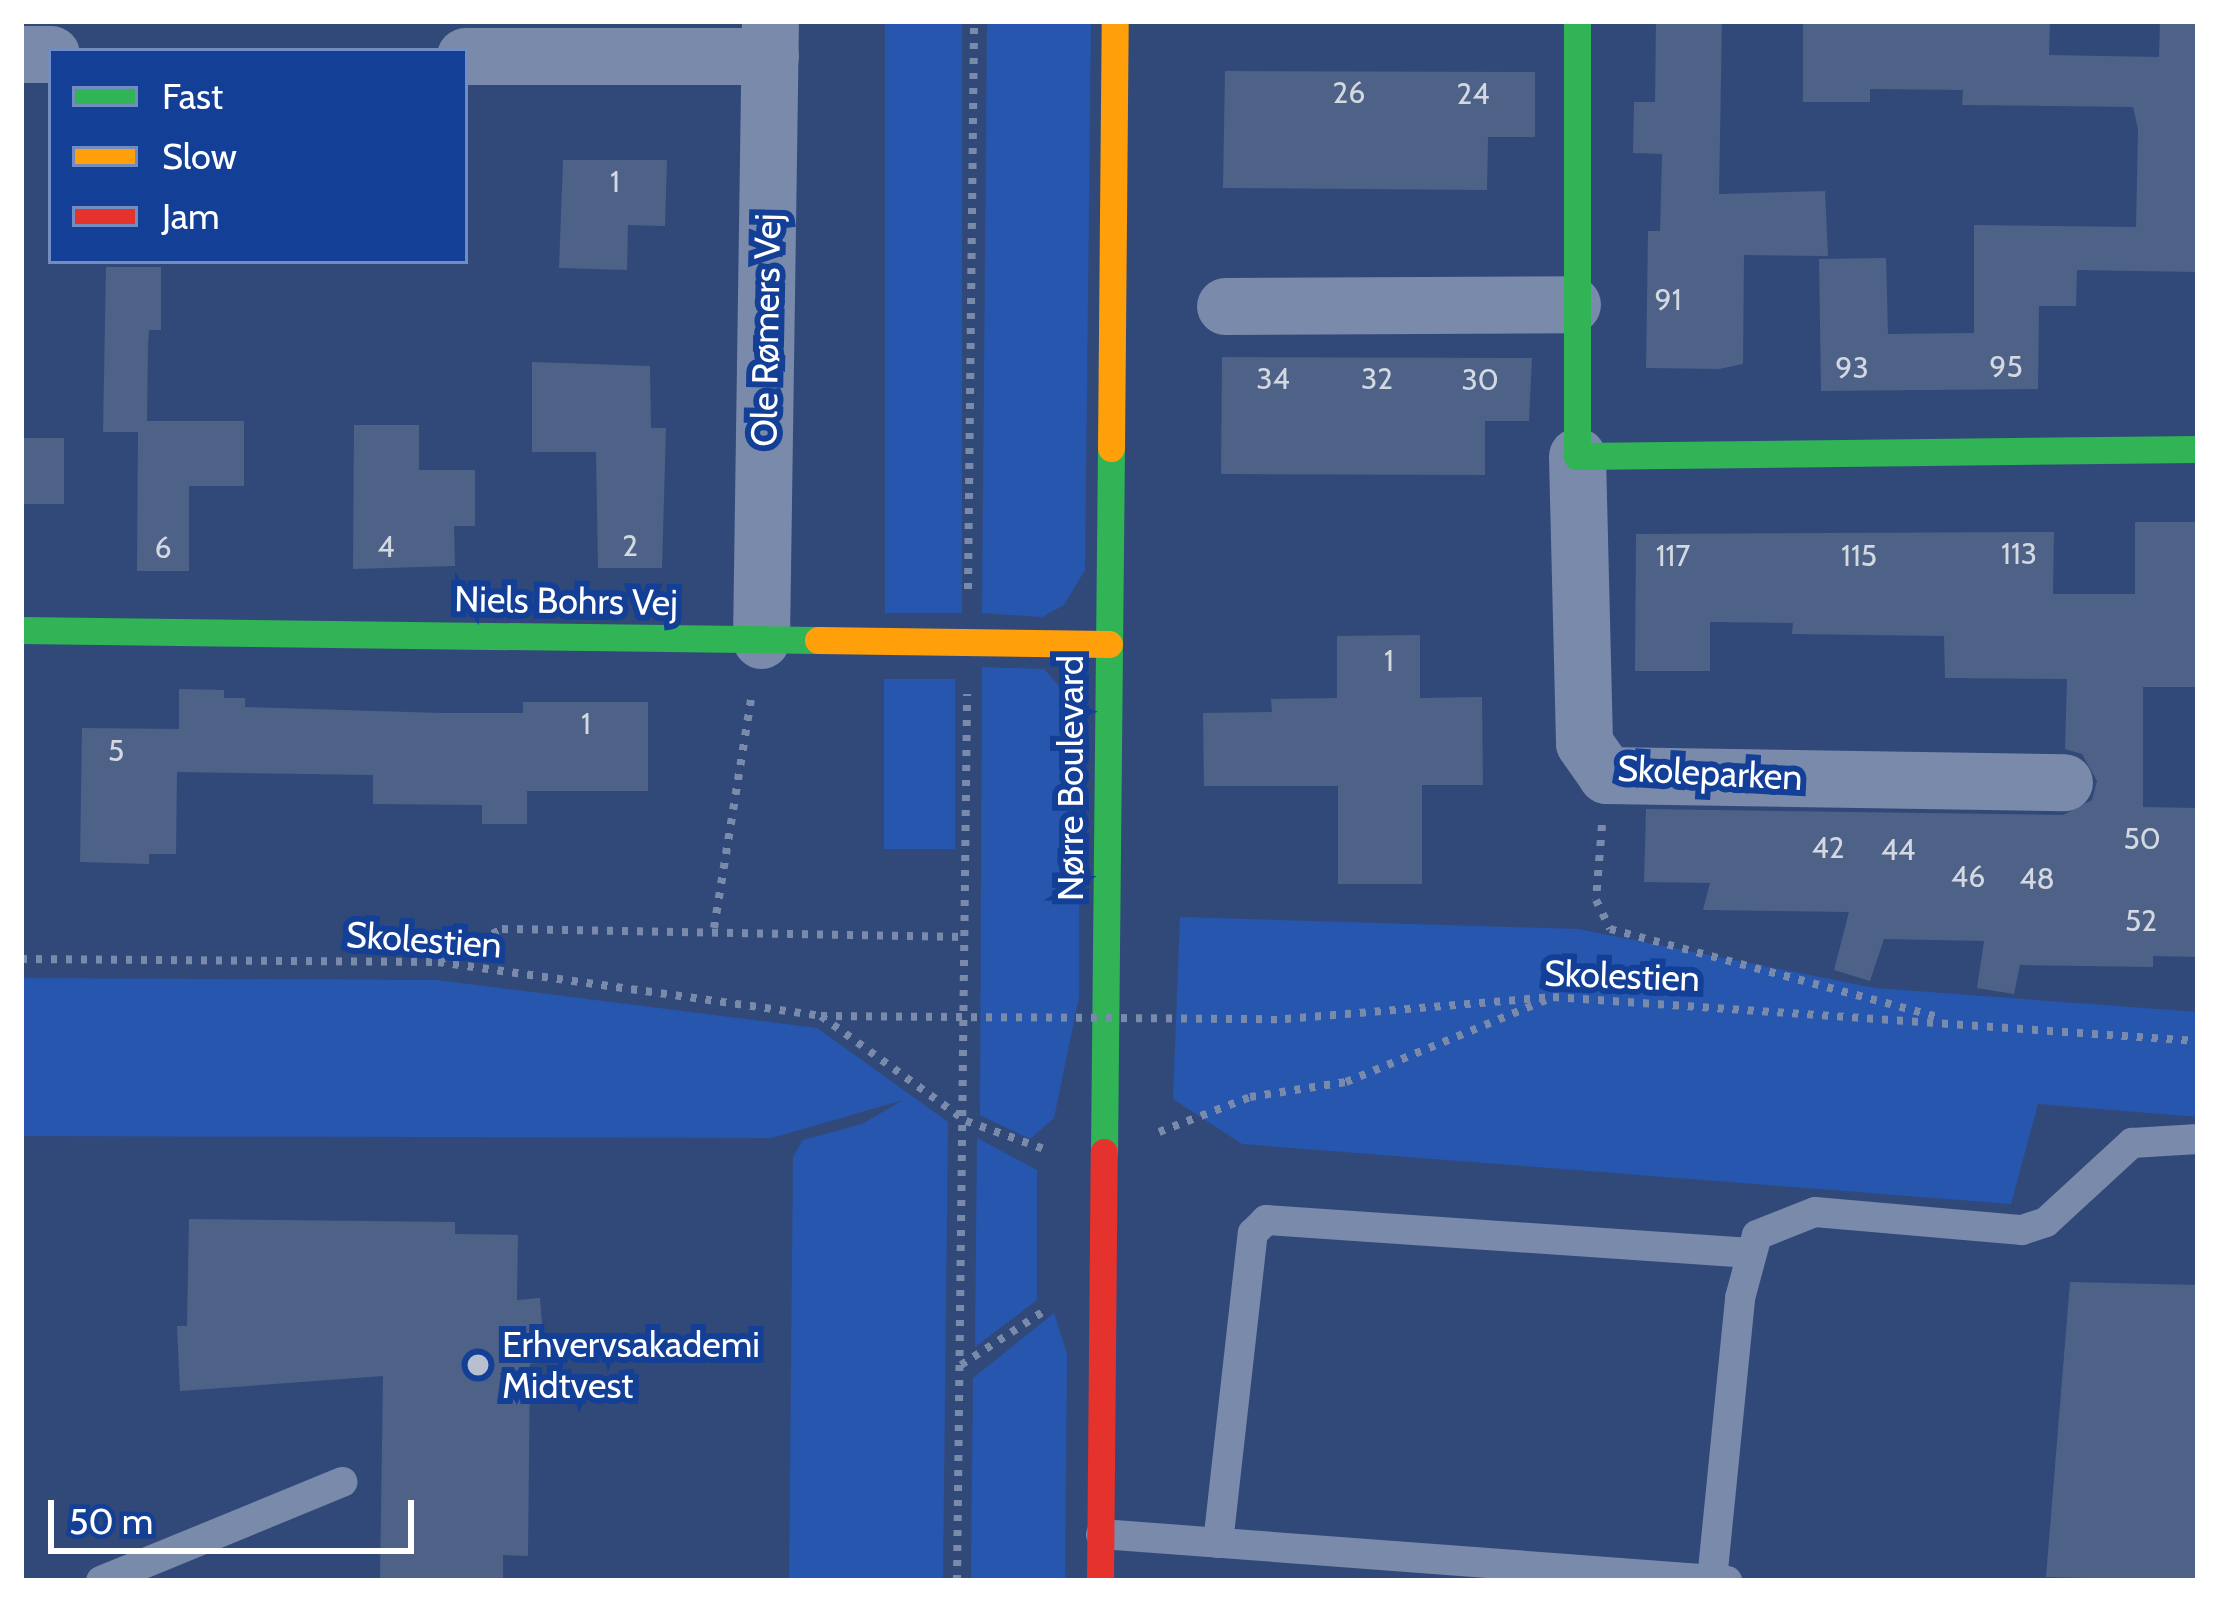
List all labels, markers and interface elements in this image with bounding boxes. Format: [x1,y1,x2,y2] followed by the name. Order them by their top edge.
[48,48,468,264] legend
[162,74,223,118] text: Fast
[1333,75,1365,111] house number: 26
[1456,76,1490,112] house number: 24
[162,134,237,178] text: Slow
[610,164,620,200] house number: 1
[162,194,220,238] text: Jam
[742,213,790,447] street label: Ole Rømers Vej
[1655,282,1681,318] house number: 91
[1989,349,2023,385] house number: 95
[1835,350,1869,386] house number: 93
[1256,361,1290,397] house number: 34
[1361,361,1393,397] house number: 32
[1461,362,1499,398] house number: 30
[622,528,638,564] house number: 2
[377,529,395,565] house number: 4
[154,530,172,566] house number: 6
[2001,536,2037,572] house number: 113
[1656,538,1690,574] house number: 117
[1841,538,1877,574] house number: 115
[454,577,678,625] street label: Niels Bohrs Vej
[1384,643,1394,679] house number: 1
[1049,655,1093,901] street label: Nørre Boulevard
[581,706,591,742] house number: 1
[108,733,124,769] house number: 5
[1616,747,1804,799] street label: Skoleparken
[2123,821,2161,857] house number: 50
[1811,830,1845,866] house number: 42
[1881,832,1915,868] house number: 44
[1951,859,1985,895] house number: 46
[2019,861,2055,897] house number: 48
[2125,903,2157,939] house number: 52
[345,913,503,967] street label: Skolestien
[1543,952,1701,1000] street label: Skolestien
[502,1322,760,1407] place label: Erhvervsakademi Midtvest
[465,1352,491,1378] marker: Erhvervsakademi Midtvest
[54,1476,420,1550] scale bar
[69,1499,153,1543] text: 50 m

